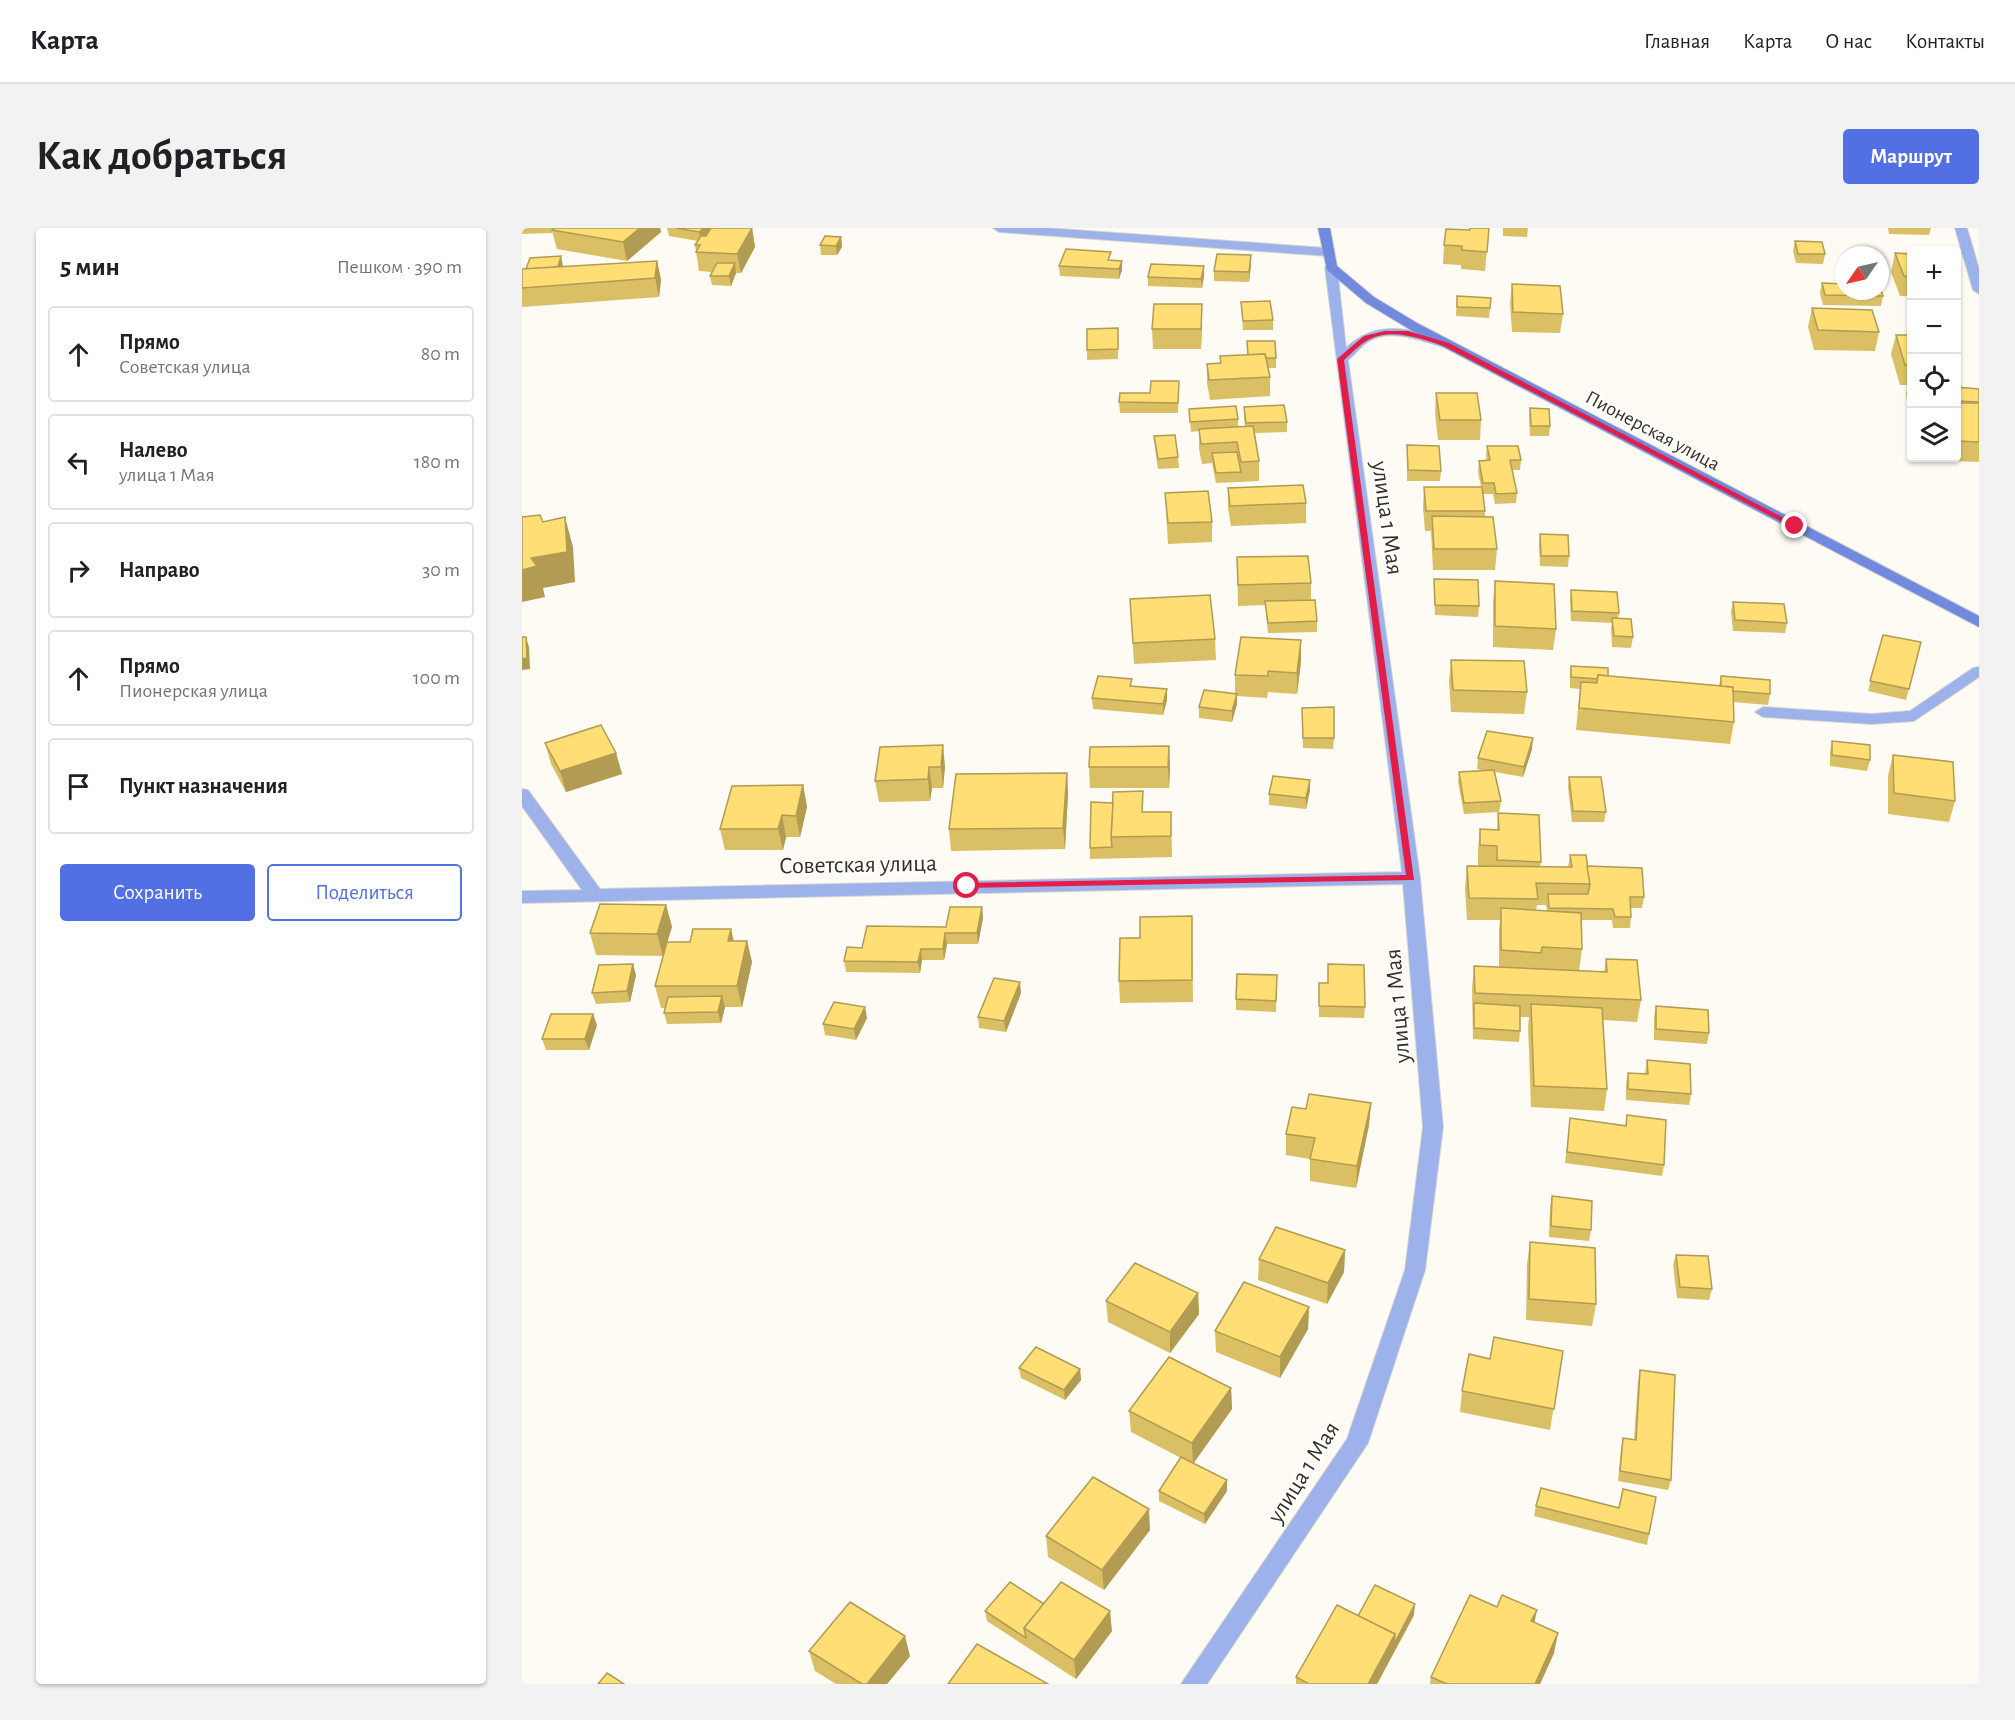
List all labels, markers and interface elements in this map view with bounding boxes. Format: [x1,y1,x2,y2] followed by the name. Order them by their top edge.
[30,27,99,55] text: Карта
[1644,31,1710,52] text: Главная
[1743,31,1792,52] text: Карта
[1825,31,1872,52] text: О нас
[1905,31,1985,52] text: Контакты
[1843,129,1979,184] button: Маршрут
[36,135,287,177] text: Как добраться
[1835,246,1889,300] north arrow
[1907,246,1961,462] map controls
[1907,246,1961,300] button: +
[60,254,120,280] text: 5 мин
[337,257,462,277] text: Пешком · 390 m
[1907,300,1961,354] button: −
[119,331,180,353] text: Прямо
[62,338,95,371] icon: ahead
[421,344,460,364] text: 80 m
[1907,354,1961,408] button: locate
[119,357,251,377] text: Советская улица
[1582,387,1723,475] street label: Пионерская улица
[1907,408,1961,462] button: layers
[119,439,188,461] text: Налево
[62,446,95,479] icon: left
[414,452,460,472] text: 180 m
[1367,459,1407,577] street label: улица 1 Мая
[119,465,215,485] text: улица 1 Мая
[1781,512,1807,538] route end
[62,554,95,587] icon: right
[119,559,200,581] text: Направо
[422,560,460,580] text: 30 m
[119,655,180,677] text: Прямо
[62,662,95,695] icon: ahead
[413,668,460,688] text: 100 m
[119,681,268,701] text: Пионерская улица
[62,770,95,803] icon: arrive
[119,775,288,797] text: Пункт назначения
[779,852,937,878] street label: Советская улица
[60,864,255,921] button: Сохранить
[267,864,462,921] button: Поделиться
[953,872,979,898] route start
[1381,948,1415,1065] street label: улица 1 Мая
[1263,1418,1344,1528] street label: улица 1 Мая

